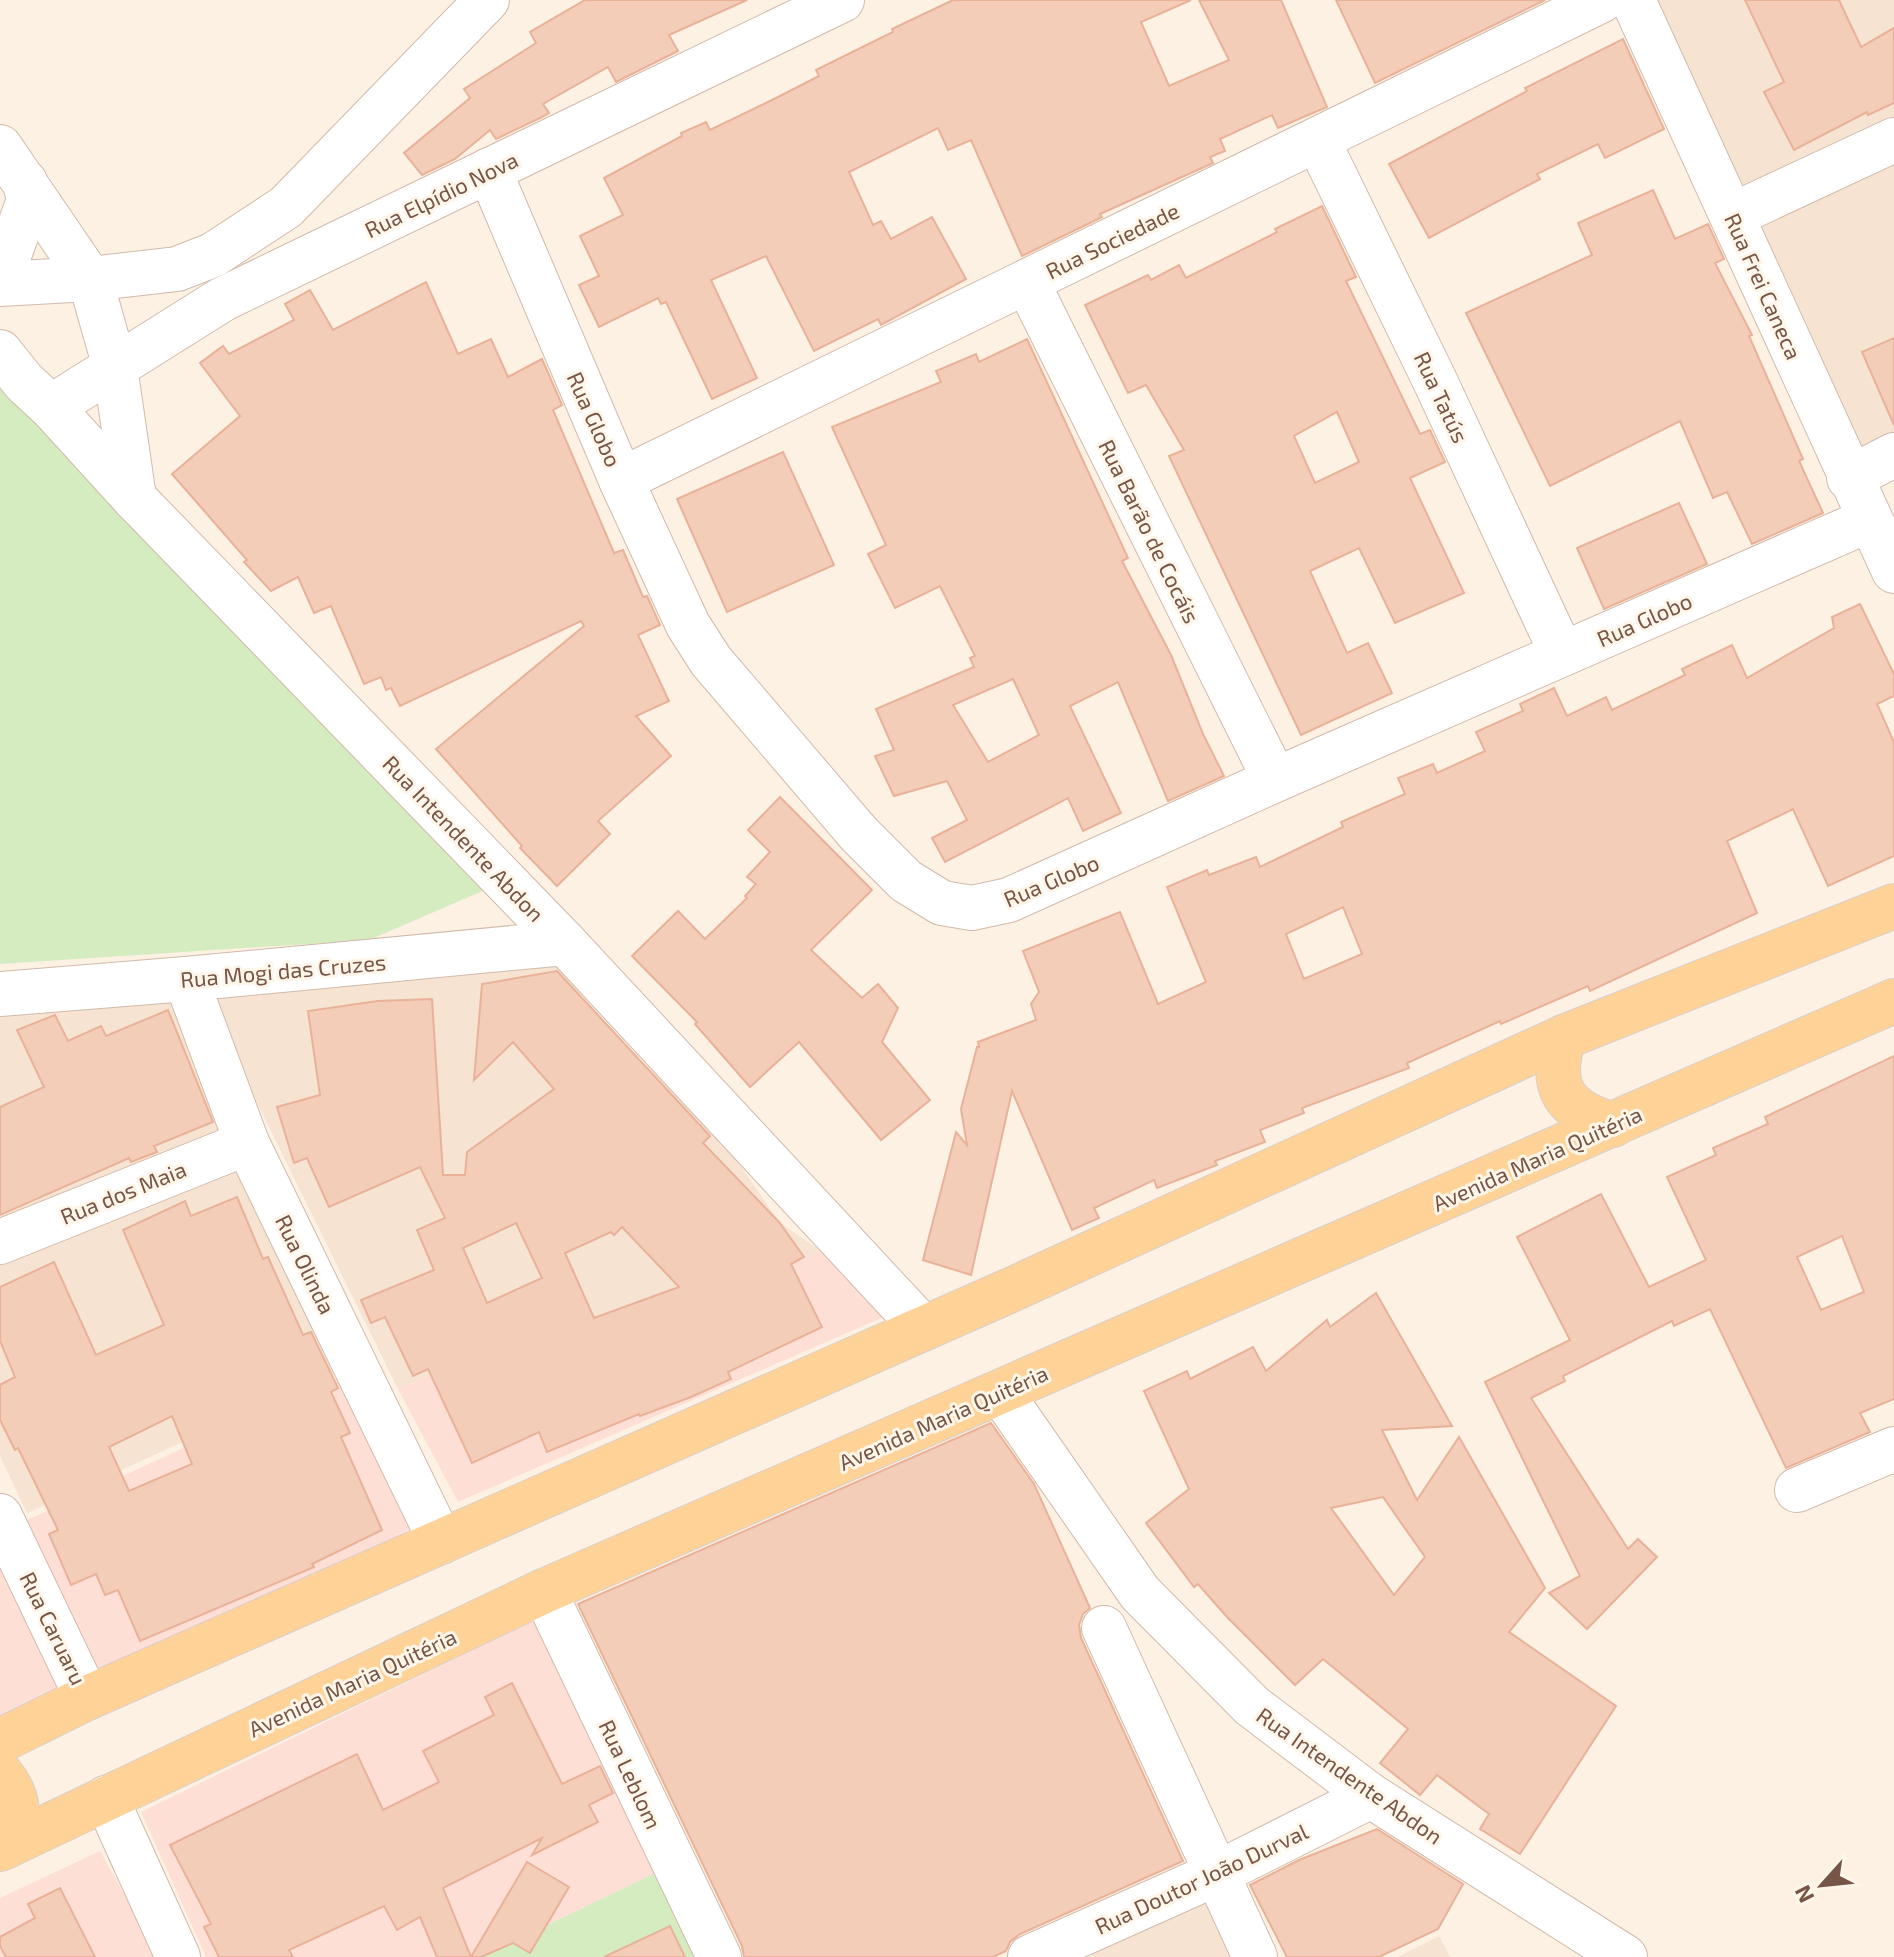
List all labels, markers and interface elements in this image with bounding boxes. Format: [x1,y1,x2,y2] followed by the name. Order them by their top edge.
[360,146,522,242] street label: Rua Elpídio Nova
[1041,197,1183,283] street label: Rua Sociedade
[1720,209,1808,363] street label: Rua Frei Caneca
[1410,347,1474,447] street label: Rua Tatús
[563,368,627,470] street label: Rua Globo
[1094,435,1206,627] street label: Rua Barão de Cocáis
[1593,587,1695,651] street label: Rua Globo
[378,750,550,926] street label: Rua Intendente Abdon
[999,848,1103,912] street label: Rua Globo
[179,948,387,992] street label: Rua Mogi das Cruzes
[1428,1100,1646,1217] street label: Avenida Maria Quitéria
[56,1155,190,1229] street label: Rua dos Maia
[271,1210,341,1318] street label: Rua Olinda
[834,1359,1052,1476] street label: Avenida Maria Quitéria
[15,1567,93,1689] street label: Rua Caruaru
[244,1622,460,1743] street label: Avenida Maria Quitéria
[1252,1701,1448,1849] street label: Rua Intendente Abdon
[594,1715,668,1833] street label: Rua Leblom
[1090,1817,1312,1939] street label: Rua Doutor João Durval
[1782,1845,1862,1925] north arrow
[1788,1882,1818,1908] text: N

